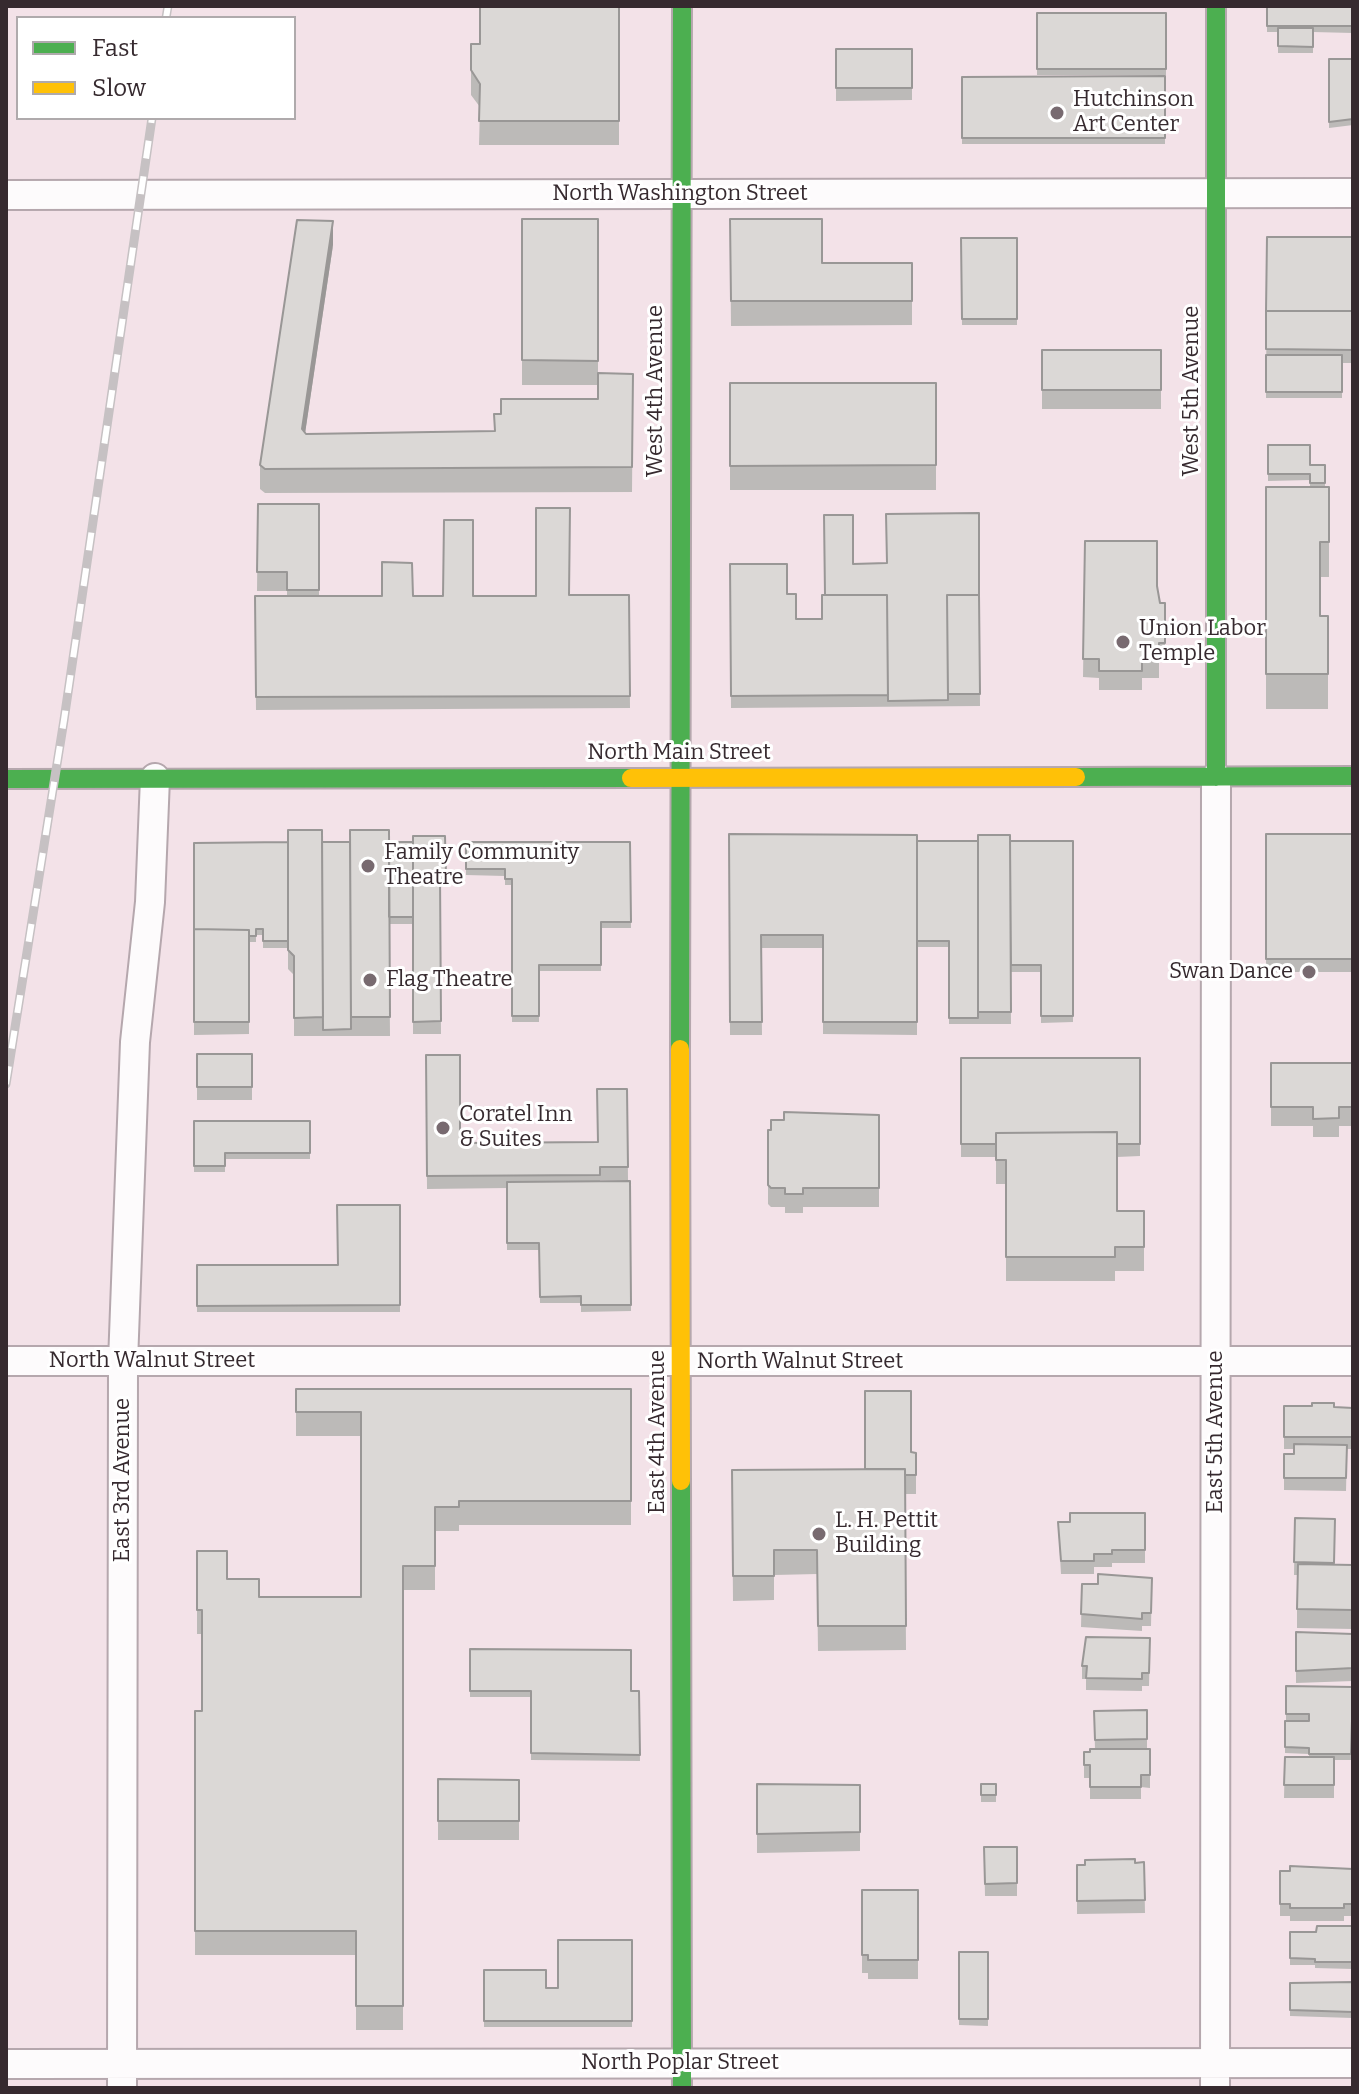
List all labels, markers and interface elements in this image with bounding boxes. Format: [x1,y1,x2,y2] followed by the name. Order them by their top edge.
[16,16,296,120] legend
[92,34,138,62] text: Fast
[92,74,146,102] text: Slow
[1073,87,1194,138] place label: Hutchinson Art Center
[1048,104,1066,122] marker: Hutchinson Art Center
[552,181,808,207] street label: North Washington Street
[643,305,669,477] street label: West 4th Avenue
[1179,306,1205,476] street label: West 5th Avenue
[1139,616,1266,668] place label: Union Labor Temple
[1114,633,1132,651] marker: Union Labor Temple
[587,740,771,766] street label: North Main Street
[384,840,579,892] place label: Family Community Theatre
[359,857,377,875] marker: Family Community Theatre
[1169,959,1293,985] place label: Swan Dance
[1300,963,1318,981] marker: Swan Dance
[386,967,512,993] place label: Flag Theatre
[361,971,379,989] marker: Flag Theatre
[459,1102,572,1154] place label: Coratel Inn & Suites
[434,1119,452,1137] marker: Coratel Inn & Suites
[49,1348,255,1374] street label: North Walnut Street
[697,1349,903,1375] street label: North Walnut Street
[645,1350,671,1514] street label: East 4th Avenue
[1203,1350,1229,1514] street label: East 5th Avenue
[110,1398,136,1562] street label: East 3rd Avenue
[835,1508,938,1560] place label: L. H. Pettit Building
[810,1525,828,1543] marker: L. H. Pettit Building
[581,2050,779,2076] street label: North Poplar Street

